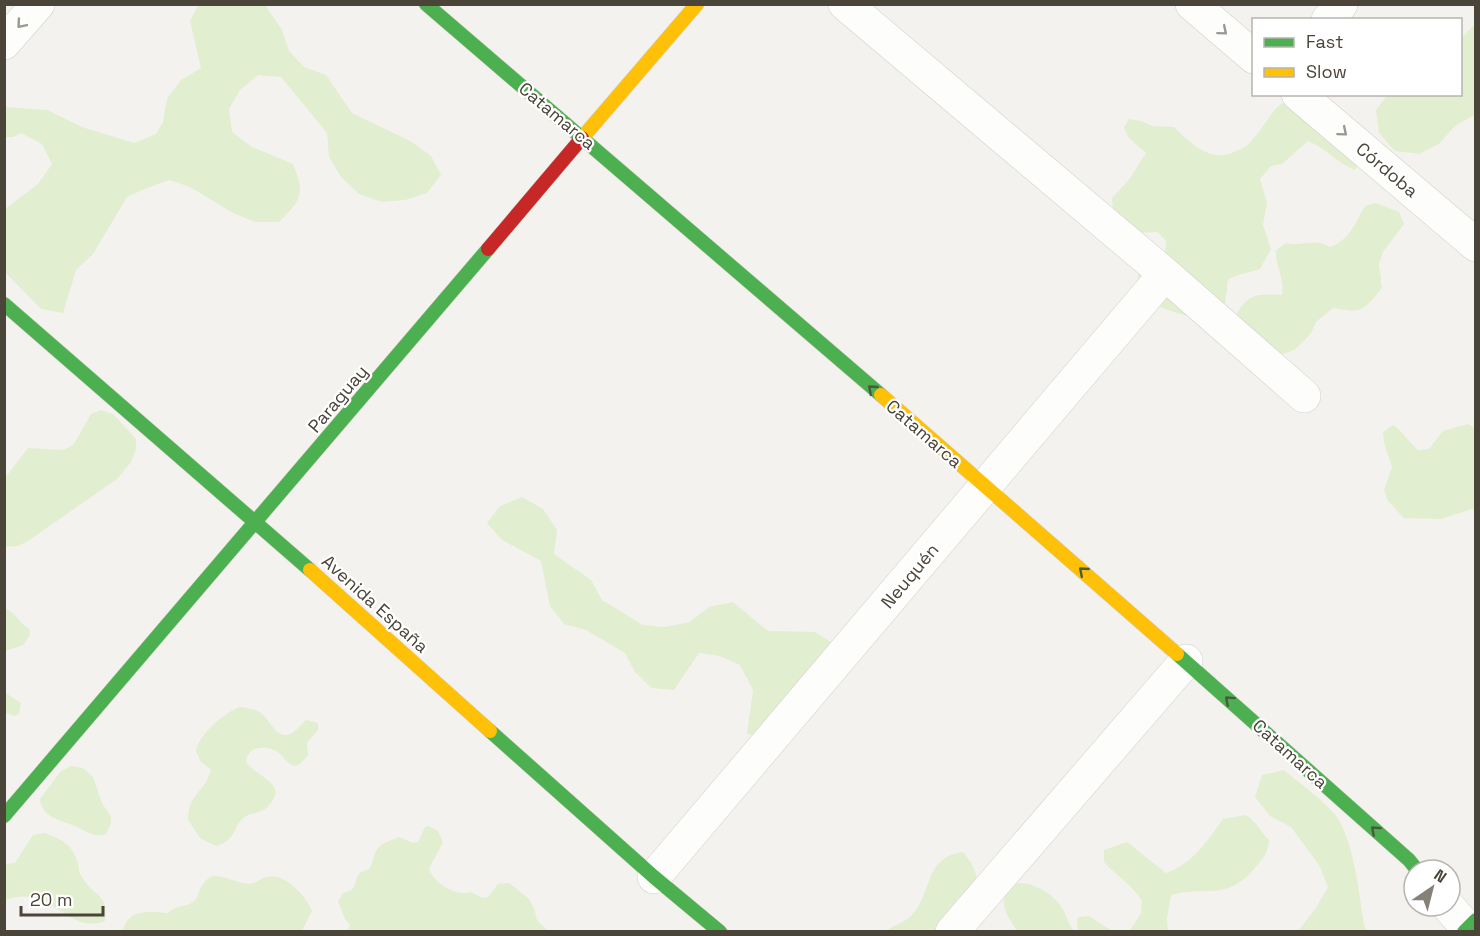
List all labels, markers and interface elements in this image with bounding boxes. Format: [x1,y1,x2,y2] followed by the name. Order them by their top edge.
[17,17,28,28] one-way arrow
[1252,18,1462,96] legend
[1216,23,1227,34] one-way arrow
[1306,30,1343,53] text: Fast
[1306,60,1347,83] text: Slow
[514,77,600,154] street label: Catamarca
[1336,125,1347,136] one-way arrow
[1352,137,1423,202] street label: Córdoba
[303,360,373,437] street label: Paraguay
[868,385,879,396] one-way arrow
[882,394,967,473] street label: Catamarca
[876,538,943,613] street label: Neuquén
[317,550,434,658] street label: Avenida España
[1079,568,1090,579] one-way arrow
[1225,696,1236,707] one-way arrow
[1248,714,1333,793] street label: Catamarca
[1371,826,1382,837] one-way arrow
[1402,858,1462,918] north arrow
[1430,864,1451,888] text: N
[21,879,104,917] scale bar
[30,888,73,911] text: 20 m

